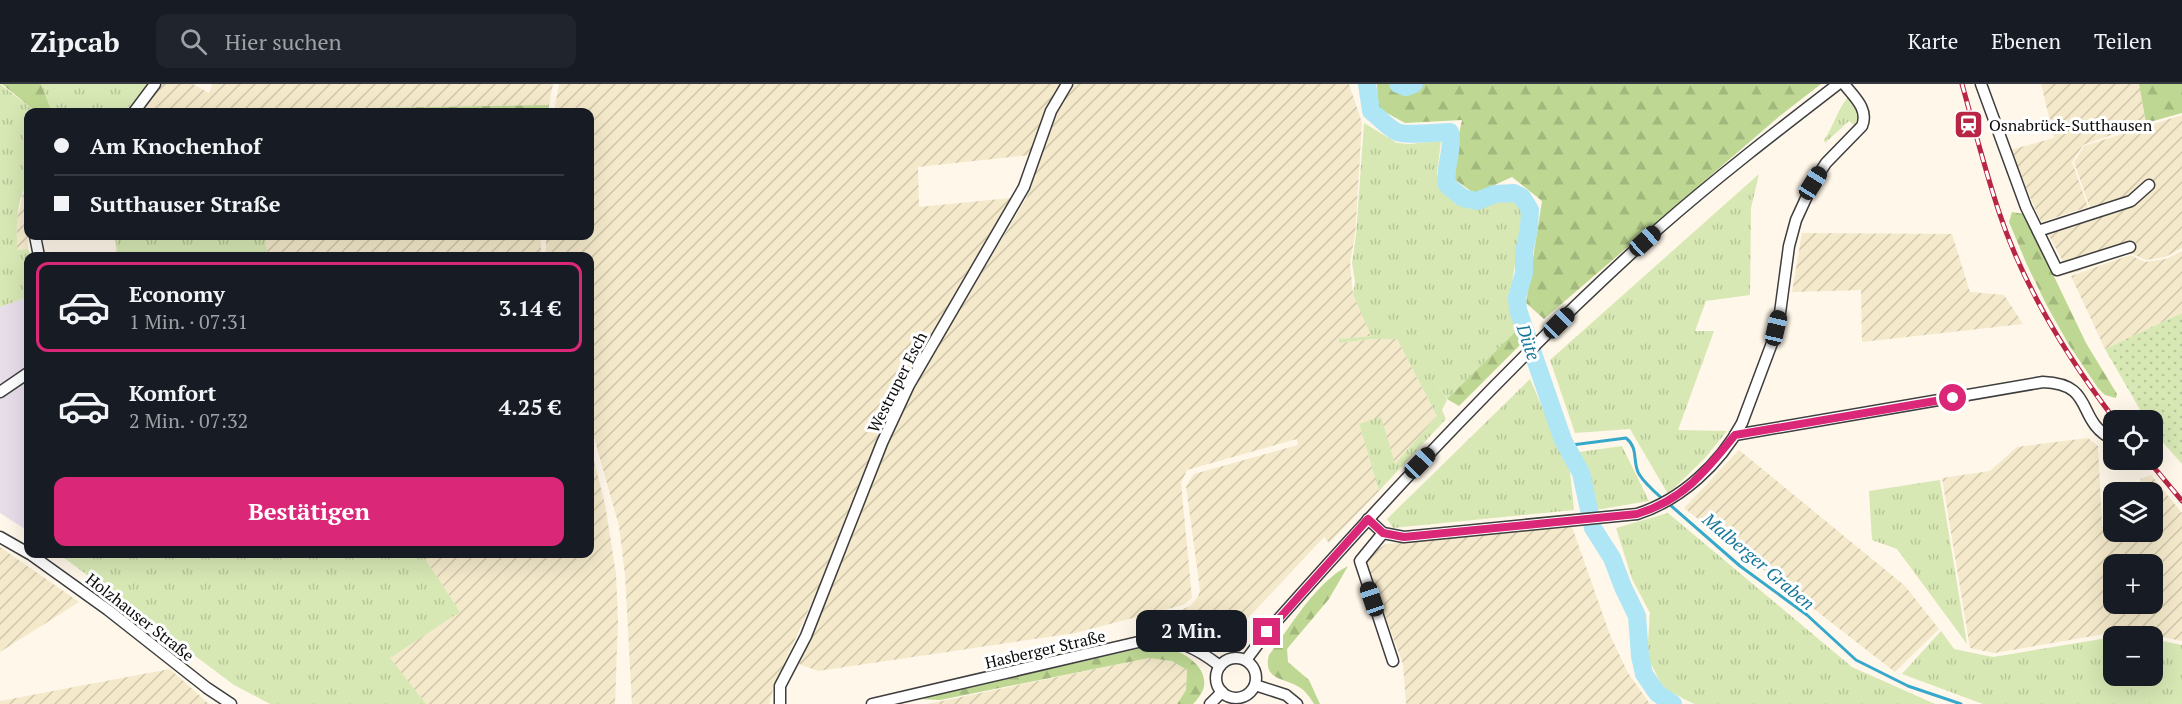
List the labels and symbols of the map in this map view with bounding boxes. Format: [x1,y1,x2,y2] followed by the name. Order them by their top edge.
[1952,109,1984,141] station icon: Osnabrück-Sutthausen
[1989,114,2153,136] place label: Osnabrück-Sutthausen
[1796,163,1830,203] car
[1626,222,1664,260] car
[1540,304,1578,342] car
[1763,308,1789,348] car
[1511,320,1546,363] water label: Düte
[862,327,932,436] street label: Westruper Esch
[1939,384,1966,411] route start
[1401,444,1439,482] car
[1697,506,1820,615] water label: Malberger Graben
[81,568,199,666] street label: Holzhauser Straße
[1358,579,1386,619] car
[1135,611,1246,653] callout: 2 Min.
[1253,618,1280,645] route end
[983,624,1107,674] street label: Hasberger Straße

